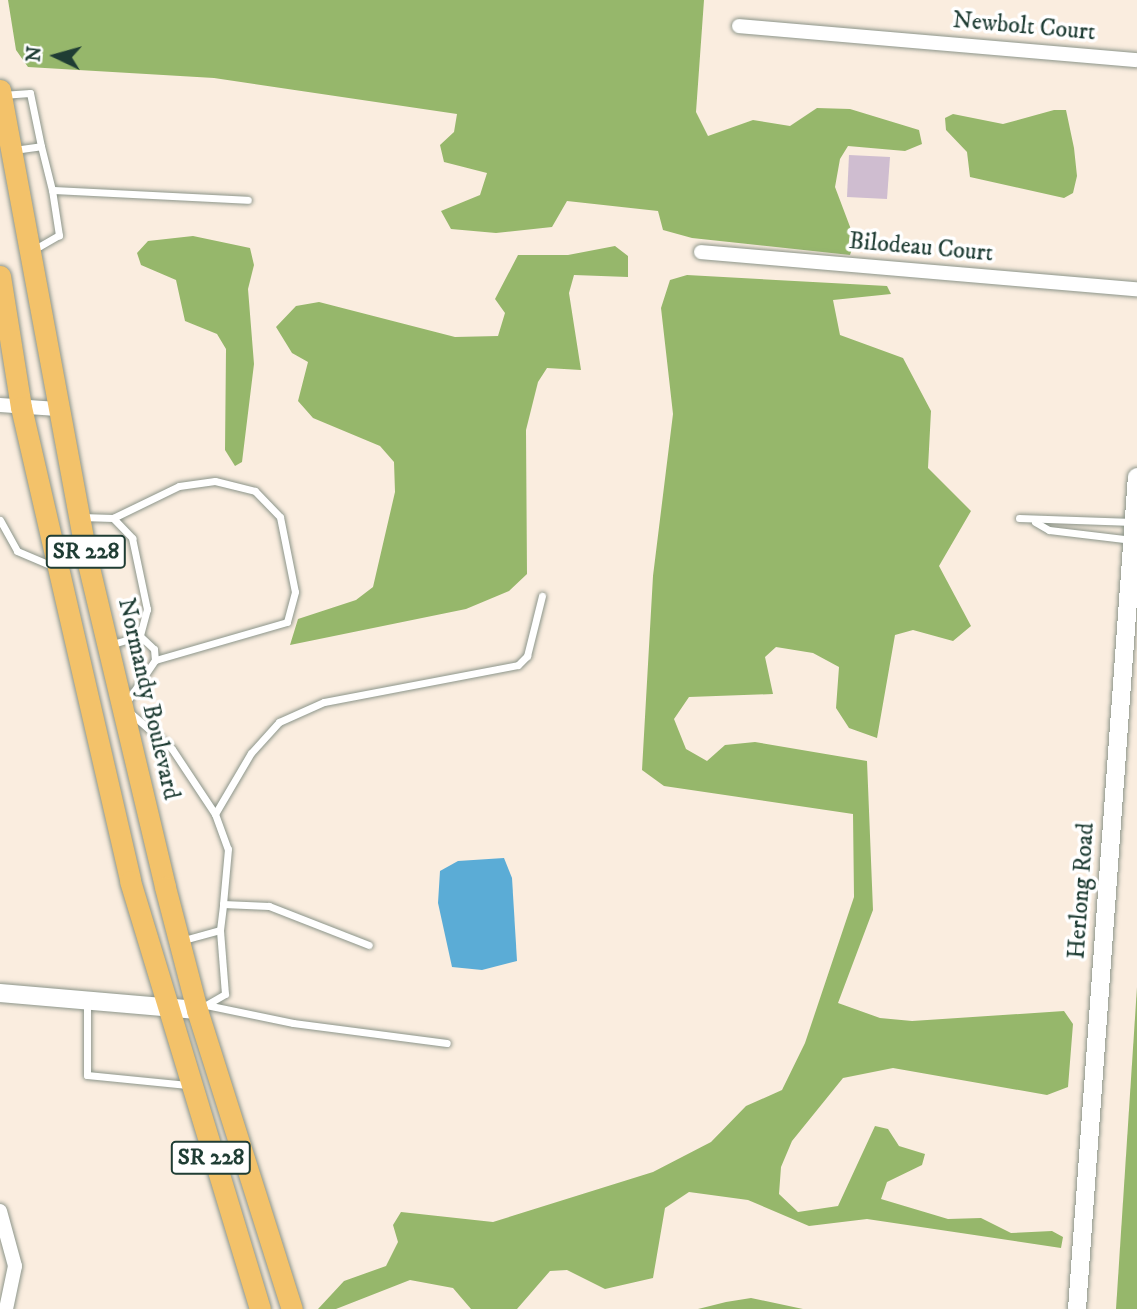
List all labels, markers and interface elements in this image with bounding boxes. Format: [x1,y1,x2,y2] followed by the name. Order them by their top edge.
[951,6,1097,48] street label: Newbolt Court
[21,21,91,91] north arrow
[22,45,47,63] text: N
[848,227,994,269] street label: Bilodeau Court
[46,532,126,572] road number: SR 228
[111,595,185,803] street label: Normandy Boulevard
[1063,822,1101,960] street label: Herlong Road
[171,1138,251,1177] road number: SR 228

